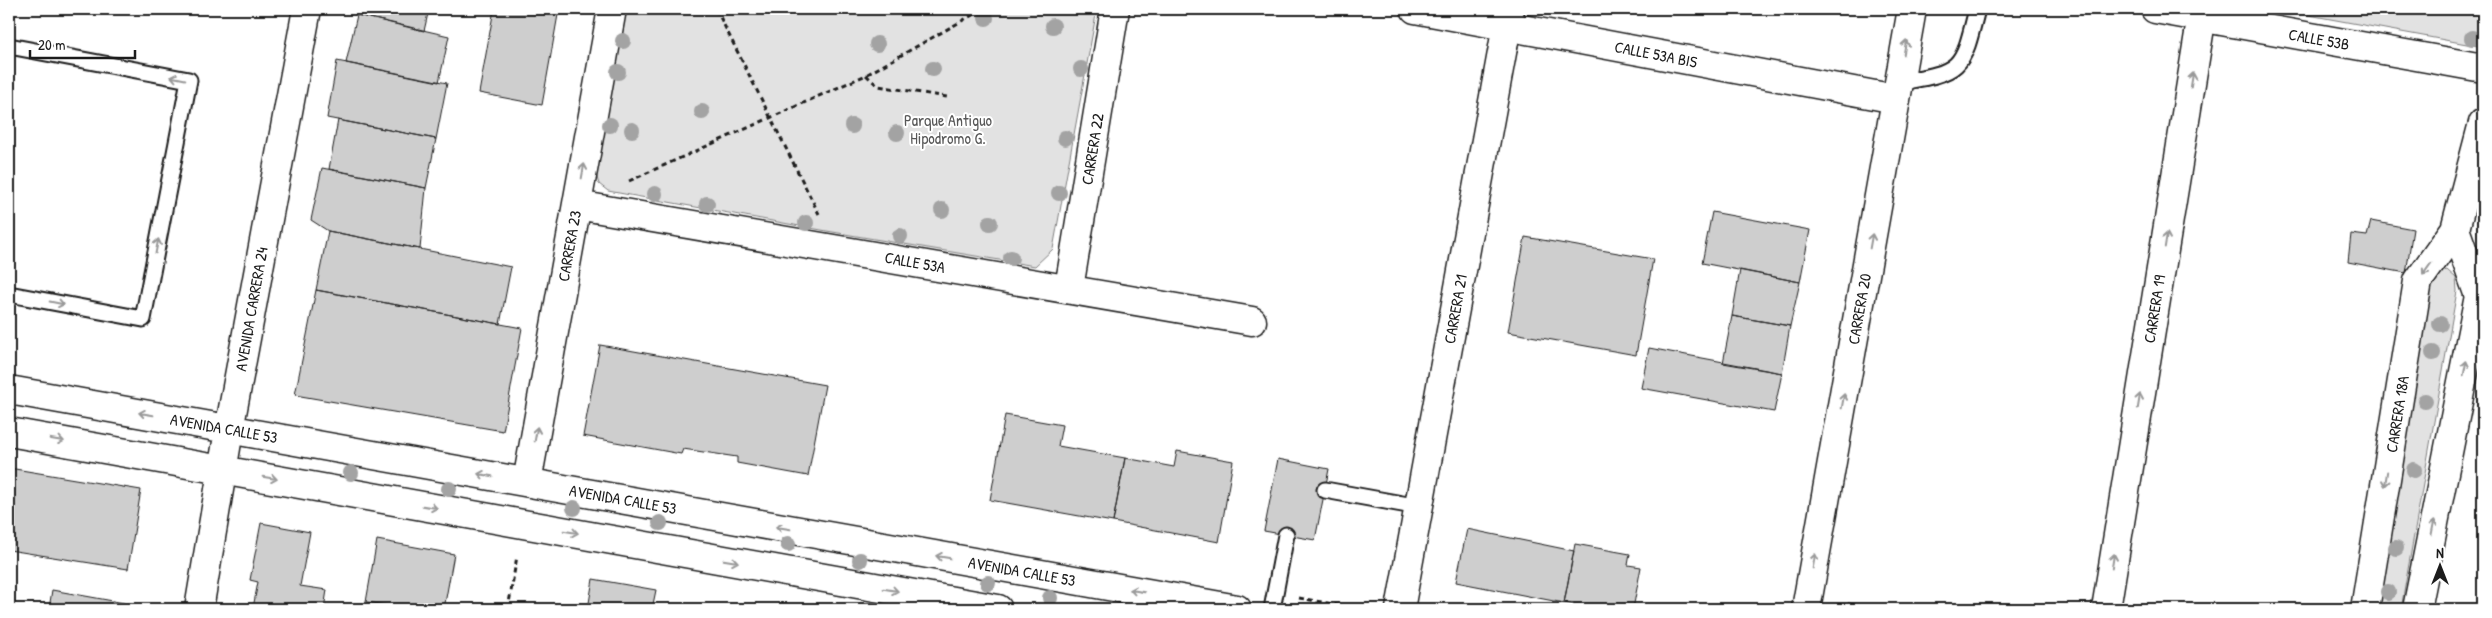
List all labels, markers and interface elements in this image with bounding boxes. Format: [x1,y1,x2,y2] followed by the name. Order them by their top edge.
[2287,23,2351,55] street label: CALLE 53B
[30,28,135,60] scale bar
[38,34,65,55] text: 20 m
[1613,35,1700,73] street label: CALLE 53A BIS
[1901,39,1911,55] one-way arrow
[171,72,187,82] one-way arrow
[2187,72,2197,88] one-way arrow
[904,109,993,149] park label: Parque Antiguo Hipodromo G.
[1076,111,1109,186] street label: CARRERA 22
[578,163,588,179] one-way arrow
[552,209,586,283] street label: CARRERA 23
[2161,233,2171,249] one-way arrow
[1867,234,1877,250] one-way arrow
[153,238,162,254] one-way arrow
[229,245,273,373] street label: AVENIDA CARRERA 24
[883,246,947,278] street label: CALLE 53A
[2422,262,2432,276] one-way arrow
[1438,272,1472,345] street label: CARRERA 21
[1842,272,1876,346] street label: CARRERA 20
[2138,273,2170,345] street label: CARRERA 19
[48,298,64,308] one-way arrow
[2460,360,2470,376] one-way arrow
[2380,374,2414,454] street label: CARRERA 18A
[2135,393,2145,409] one-way arrow
[1838,394,1848,410] one-way arrow
[169,408,279,448] street label: AVENIDA CALLE 53
[139,409,155,419] one-way arrow
[531,427,541,443] one-way arrow
[48,436,64,445] one-way arrow
[478,470,494,480] one-way arrow
[2381,470,2391,486] one-way arrow
[262,473,278,483] one-way arrow
[568,479,678,519] street label: AVENIDA CALLE 53
[422,502,438,512] one-way arrow
[2429,520,2438,536] one-way arrow
[775,523,791,533] one-way arrow
[563,528,579,538] one-way arrow
[2414,540,2464,590] north arrow
[2436,543,2444,562] text: N
[935,551,951,561] one-way arrow
[967,551,1077,591] street label: AVENIDA CALLE 53
[2109,553,2119,569] one-way arrow
[1810,554,1820,570] one-way arrow
[722,557,738,567] one-way arrow
[882,586,898,595] one-way arrow
[1130,586,1146,596] one-way arrow

